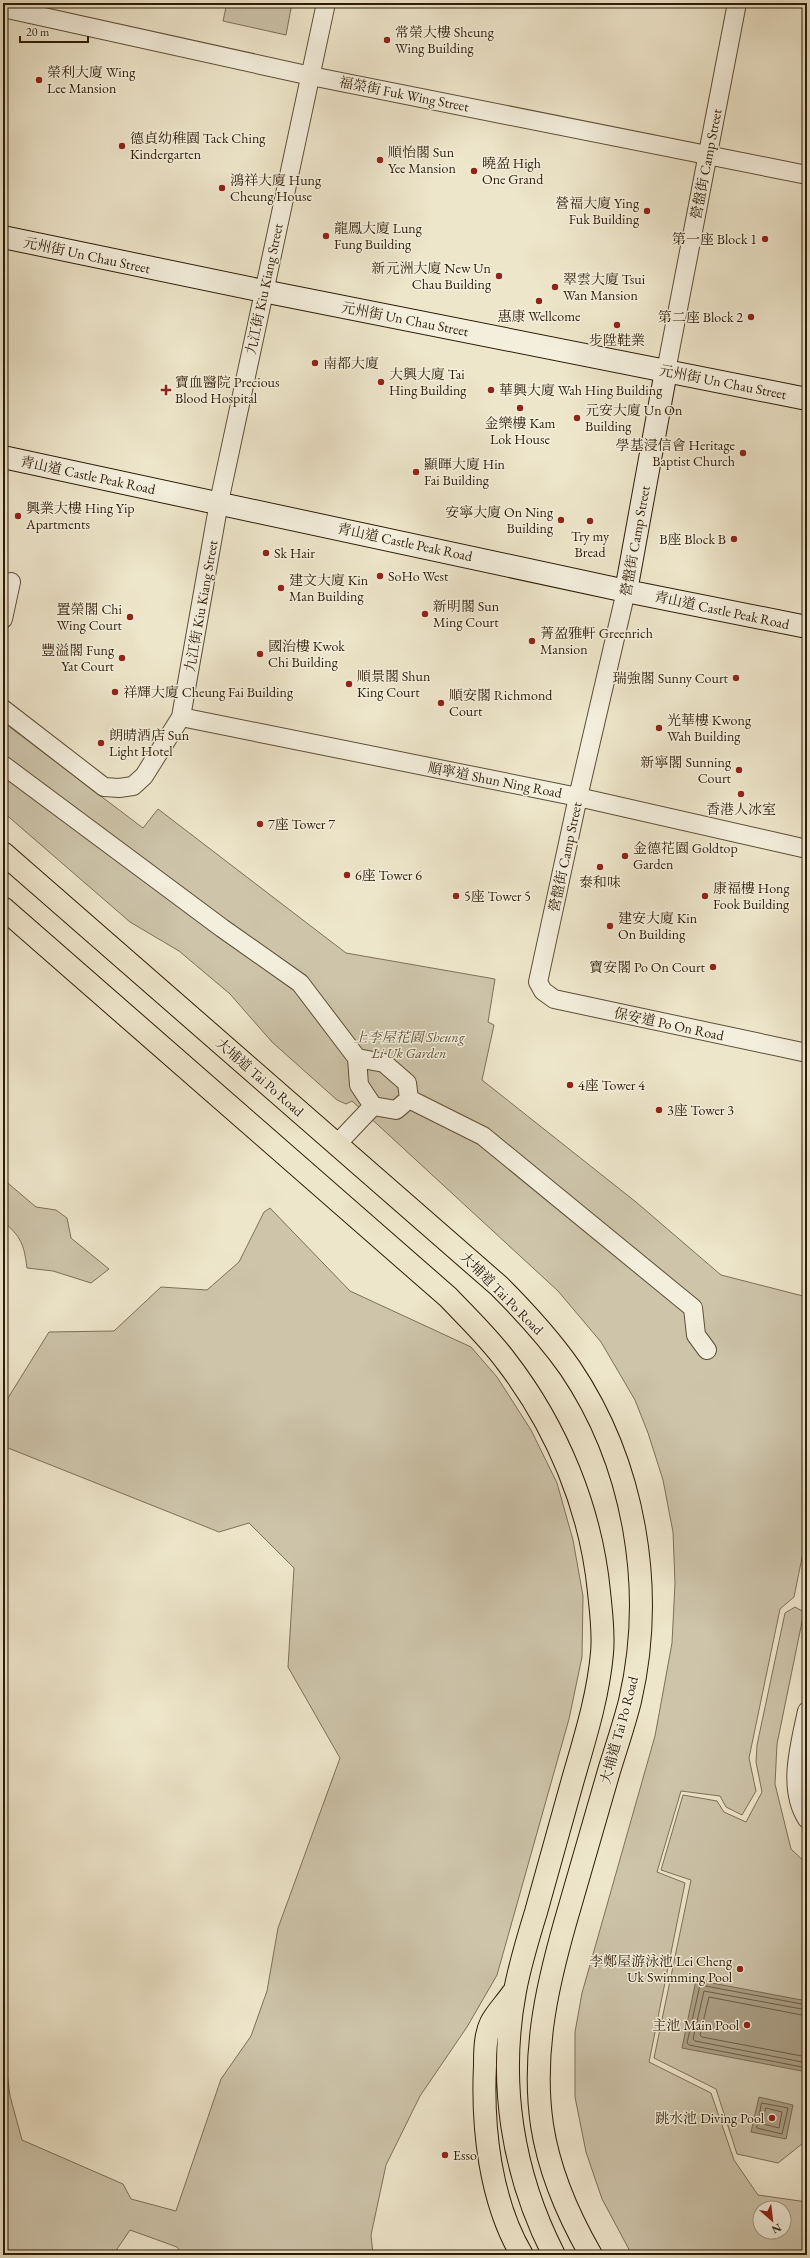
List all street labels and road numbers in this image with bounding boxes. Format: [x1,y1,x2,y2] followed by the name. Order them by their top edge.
[338,73,471,116] street label: 福榮街 Fuk Wing Street
[686,107,726,221] street label: 營盤街 Camp Street
[241,221,287,356] street label: 九江街 Kiu Kiang Street
[22,233,153,277] street label: 元州街 Un Chau Street
[340,298,471,340] street label: 元州街 Un Chau Street
[658,361,789,403] street label: 元州街 Un Chau Street
[19,452,158,498] street label: 青山道 Castle Peak Road
[616,484,654,598] street label: 營盤街 Camp Street
[336,519,475,565] street label: 青山道 Castle Peak Road
[181,538,222,673] street label: 九江街 Kiu Kiang Street
[653,587,792,633] street label: 青山道 Castle Peak Road
[426,758,564,802] street label: 順寧道 Shun Ning Road
[545,800,586,914] street label: 營盤街 Camp Street
[612,1004,726,1045] street label: 保安道 Po On Road
[212,1034,308,1121] street label: 大埔道 Tai Po Road
[457,1248,548,1339] street label: 大埔道 Tai Po Road
[596,1673,642,1786] street label: 大埔道 Tai Po Road

